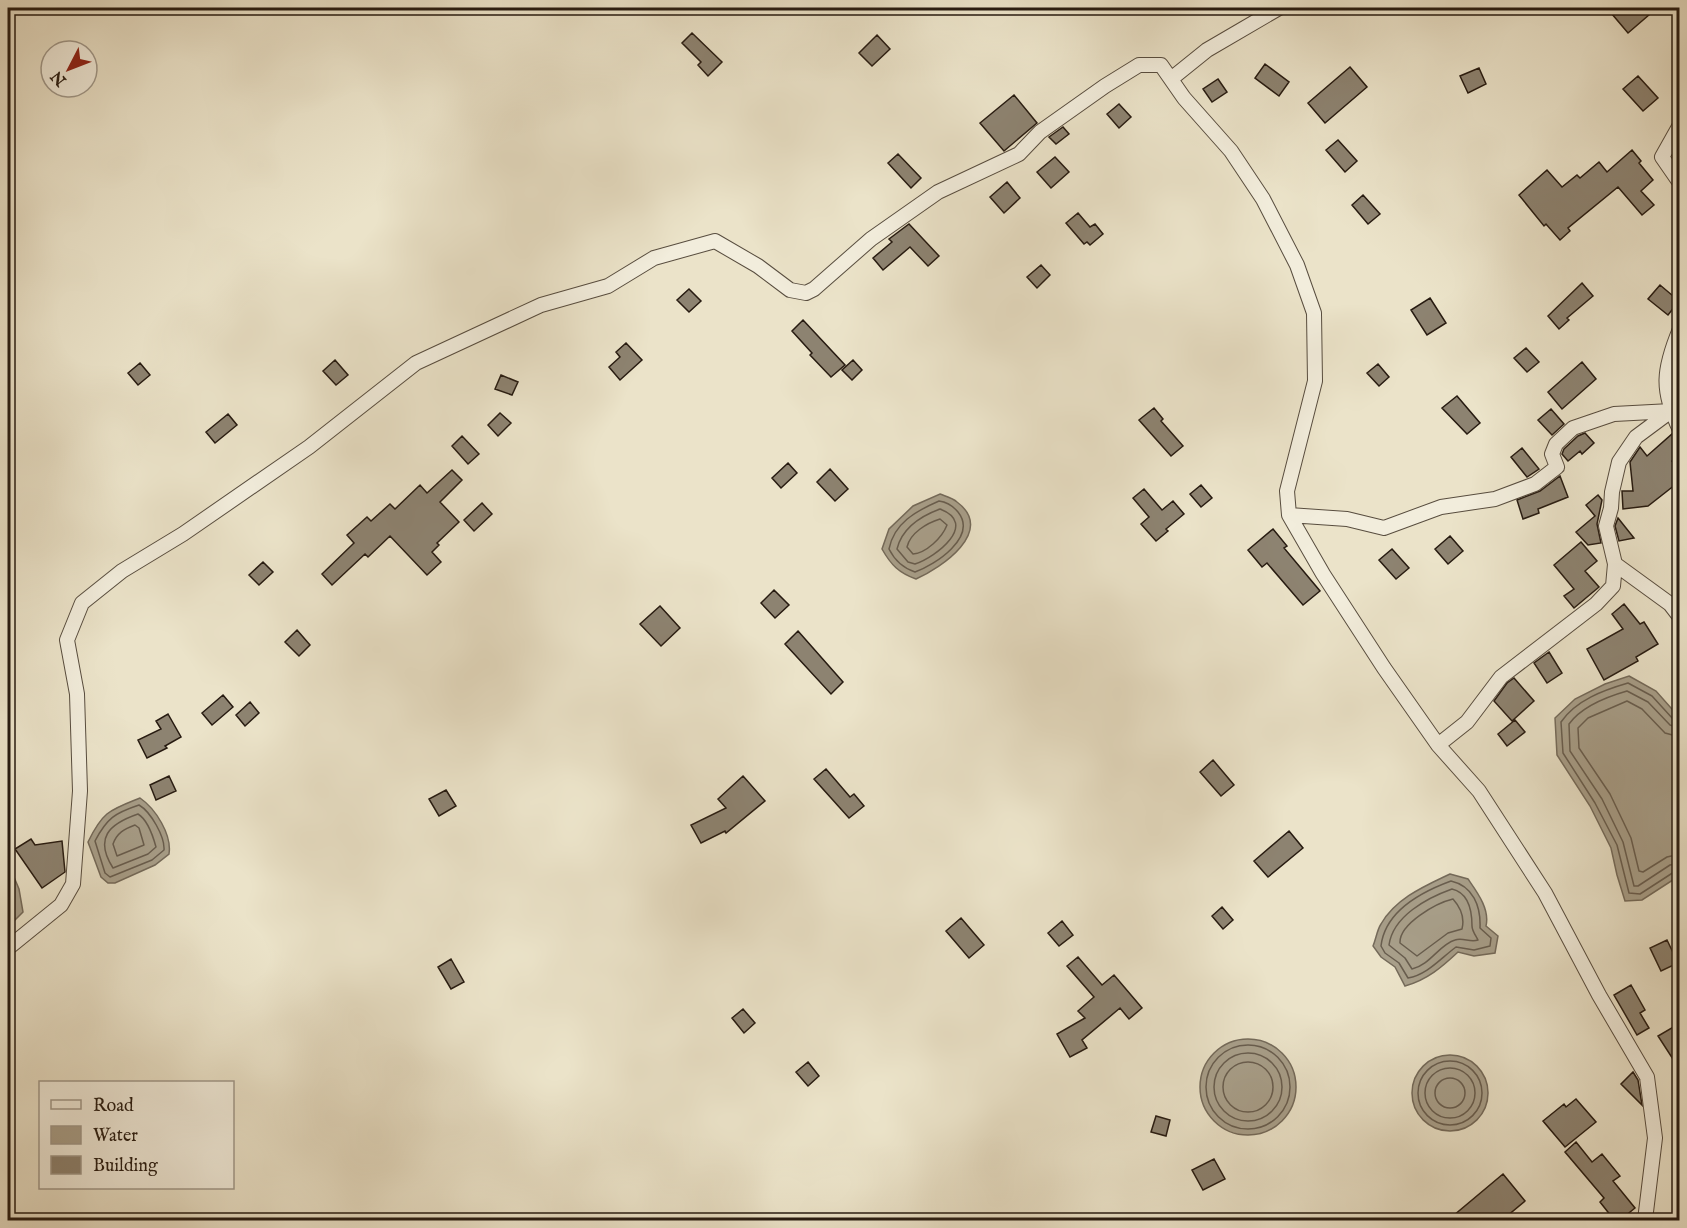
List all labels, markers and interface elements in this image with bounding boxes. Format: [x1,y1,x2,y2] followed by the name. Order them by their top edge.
[39,39,99,99] north arrow
[47,66,72,90] text: N
[39,1081,234,1189] legend
[93,1095,134,1118] text: Road
[93,1125,138,1148] text: Water
[93,1155,158,1178] text: Building

